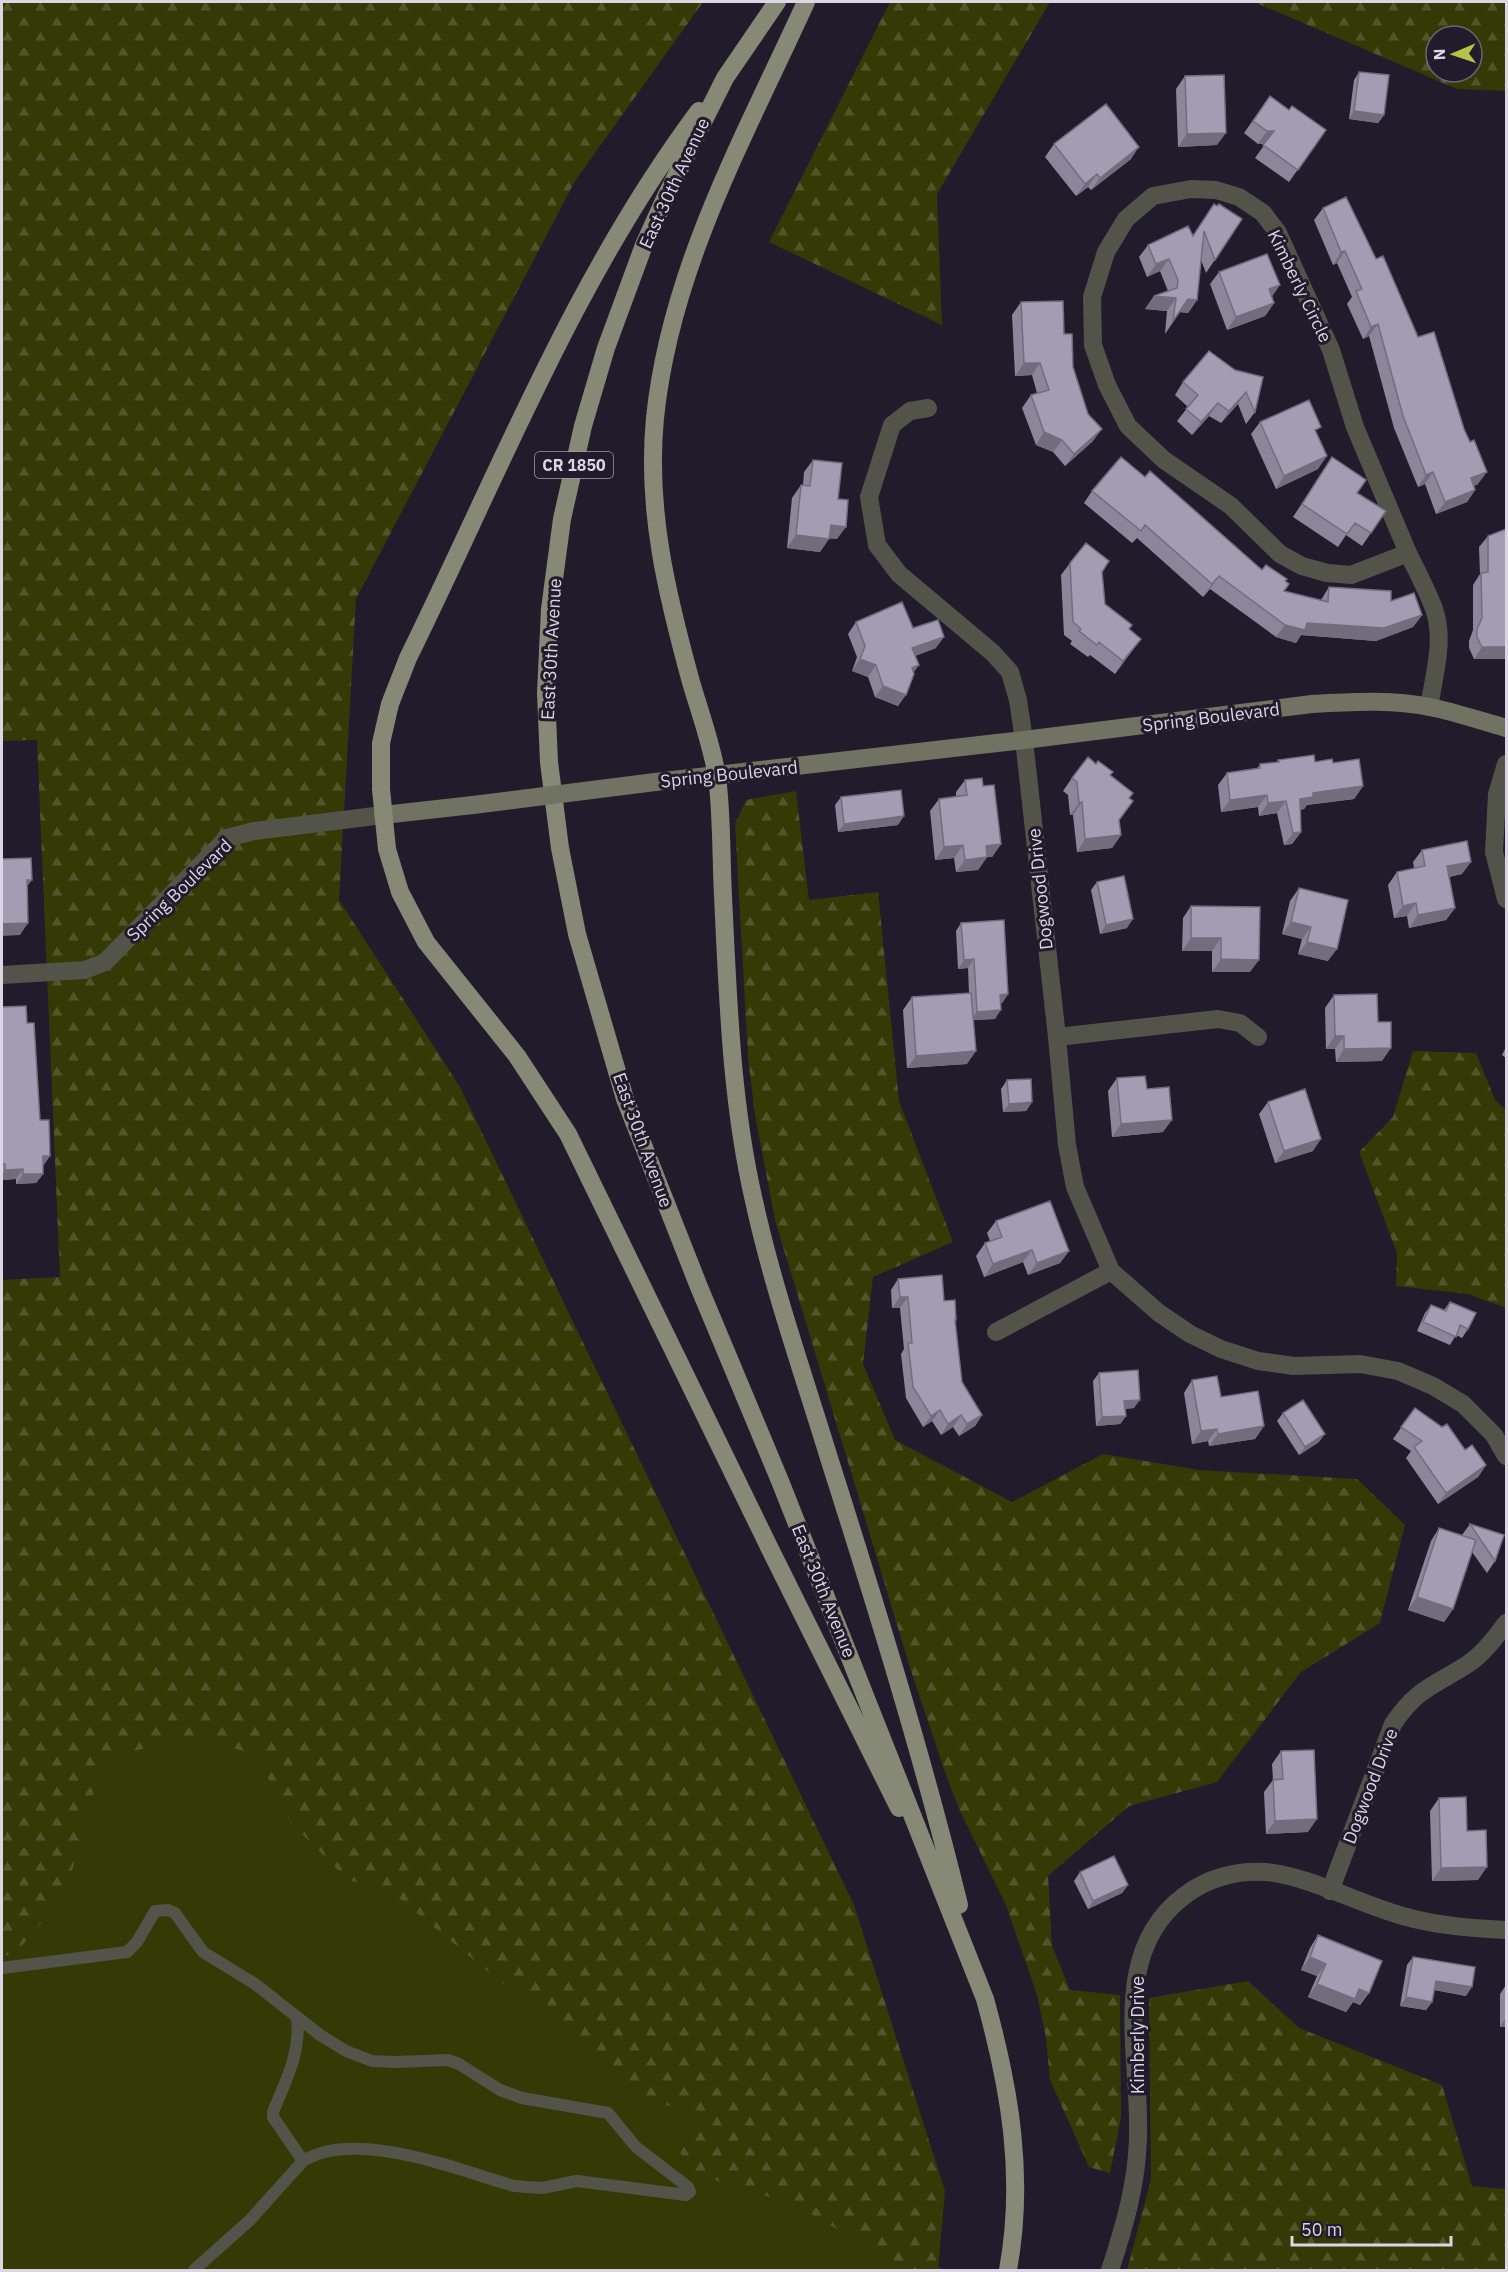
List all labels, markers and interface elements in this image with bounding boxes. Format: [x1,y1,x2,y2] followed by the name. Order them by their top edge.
[1424,24,1484,84] north arrow
[1429,48,1449,61] text: N
[634,114,714,252] street label: East 30th Avenue
[1263,226,1337,346] street label: Kimberly Circle
[535,452,613,478] road number: CR 1850
[536,577,566,720] street label: East 30th Avenue
[1141,697,1281,737] street label: Spring Boulevard
[659,755,799,793] street label: Spring Boulevard
[1022,827,1058,951] street label: Dogwood Drive
[121,834,237,946] street label: Spring Boulevard
[608,1069,678,1211] street label: East 30th Avenue
[787,1521,861,1661] street label: East 30th Avenue
[1337,1725,1403,1847] street label: Dogwood Drive
[1126,1976,1149,2094] street label: Kimberly Drive
[1292,2209,1451,2247] scale bar
[1301,2218,1343,2241] text: 50 m

